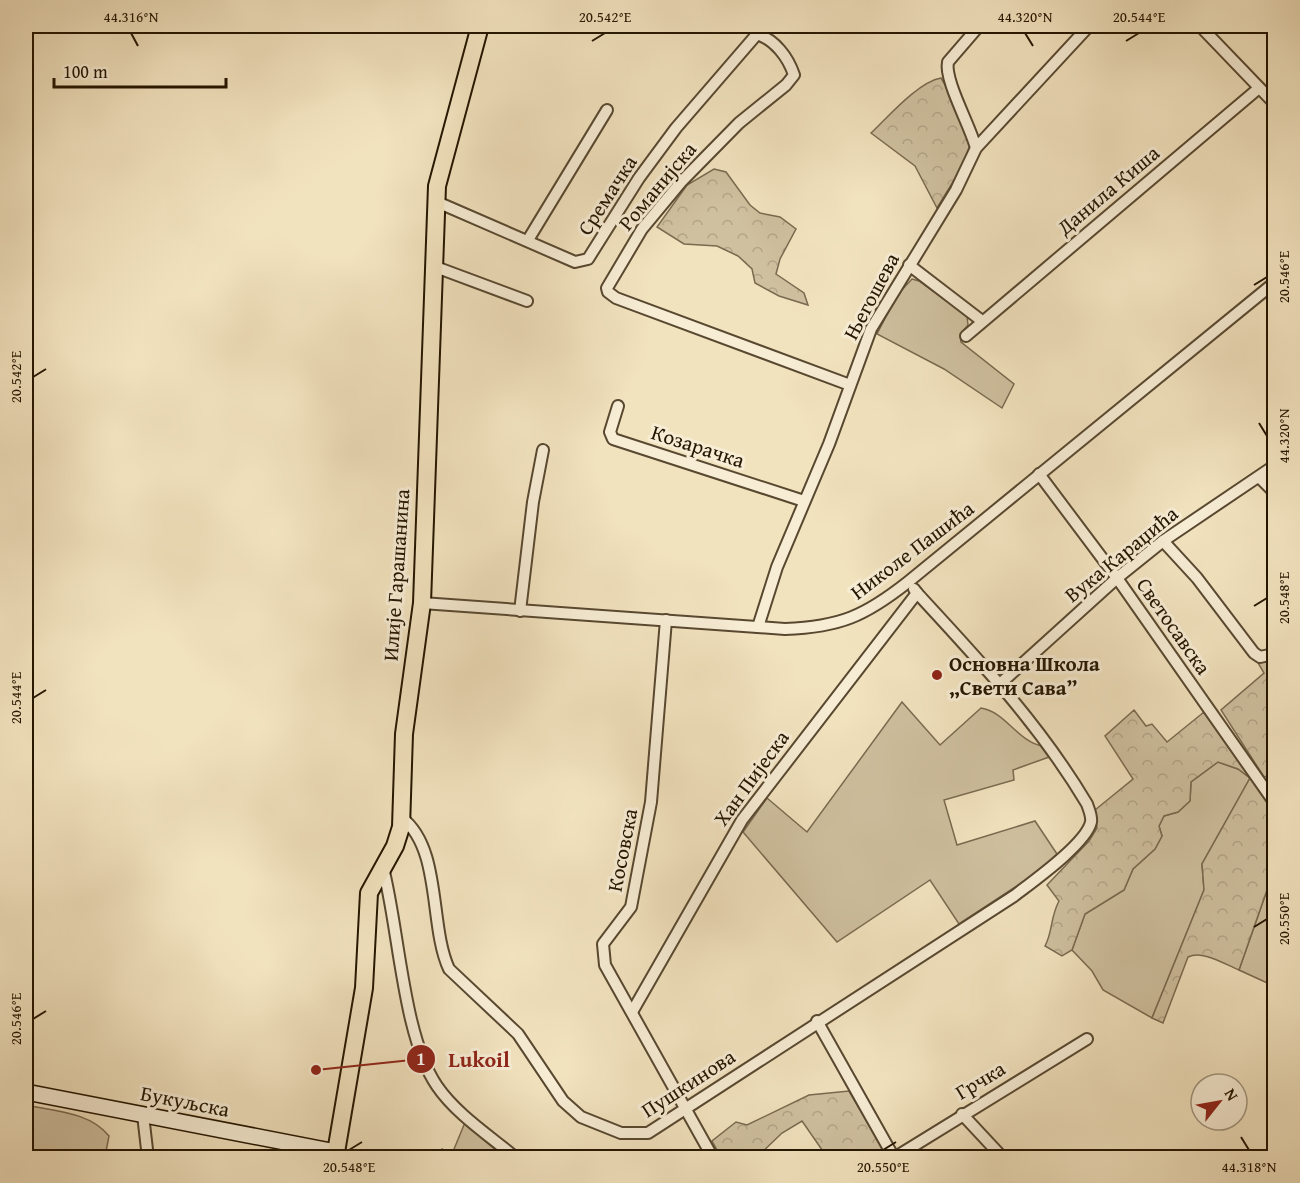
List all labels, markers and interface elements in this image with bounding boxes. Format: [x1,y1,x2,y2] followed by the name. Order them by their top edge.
[104,6,159,27] text: 44.316°N
[579,6,632,27] text: 20.542°E
[998,6,1053,27] text: 44.320°N
[1113,6,1166,27] text: 20.544°E
[54,51,226,89] scale bar
[63,58,108,85] text: 100 m
[611,135,703,237] street label: Романијска
[1049,138,1166,243] street label: Данила Киша
[570,149,644,241] street label: Сремачка
[835,247,907,345] street label: Његошева
[1273,250,1294,303] text: 20.546°E
[5,350,26,403] text: 20.542°E
[1273,408,1294,463] text: 44.320°N
[647,416,749,476] street label: Козарачка
[375,488,417,662] street label: Илије Гарашанина
[844,493,980,607] street label: Николе Пашића
[1057,498,1185,610] street label: Вука Караџића
[1129,571,1219,681] street label: Светосавска
[1273,571,1294,624] text: 20.548°E
[949,648,1100,703] place label: Основна Школа „Свети Сава”
[930,668,944,682] marker: Основна Школа „Свети Сава”
[5,671,26,724] text: 20.544°E
[706,724,796,832] street label: Хан Пијеска
[599,806,645,894] street label: Косовска
[1273,892,1294,945] text: 20.550°E
[5,992,26,1045] text: 20.546°E
[406,1039,522,1079] callout: Lukoil
[635,1041,741,1125] street label: Пушкинова
[448,1043,510,1075] text: Lukoil
[416,1045,426,1072] text: 1
[949,1053,1011,1107] street label: Грчка
[1189,1072,1249,1132] north arrow
[138,1077,232,1125] street label: Букуљска
[1219,1084,1245,1105] text: N
[323,1156,376,1177] text: 20.548°E
[857,1156,910,1177] text: 20.550°E
[1222,1156,1277,1177] text: 44.318°N

